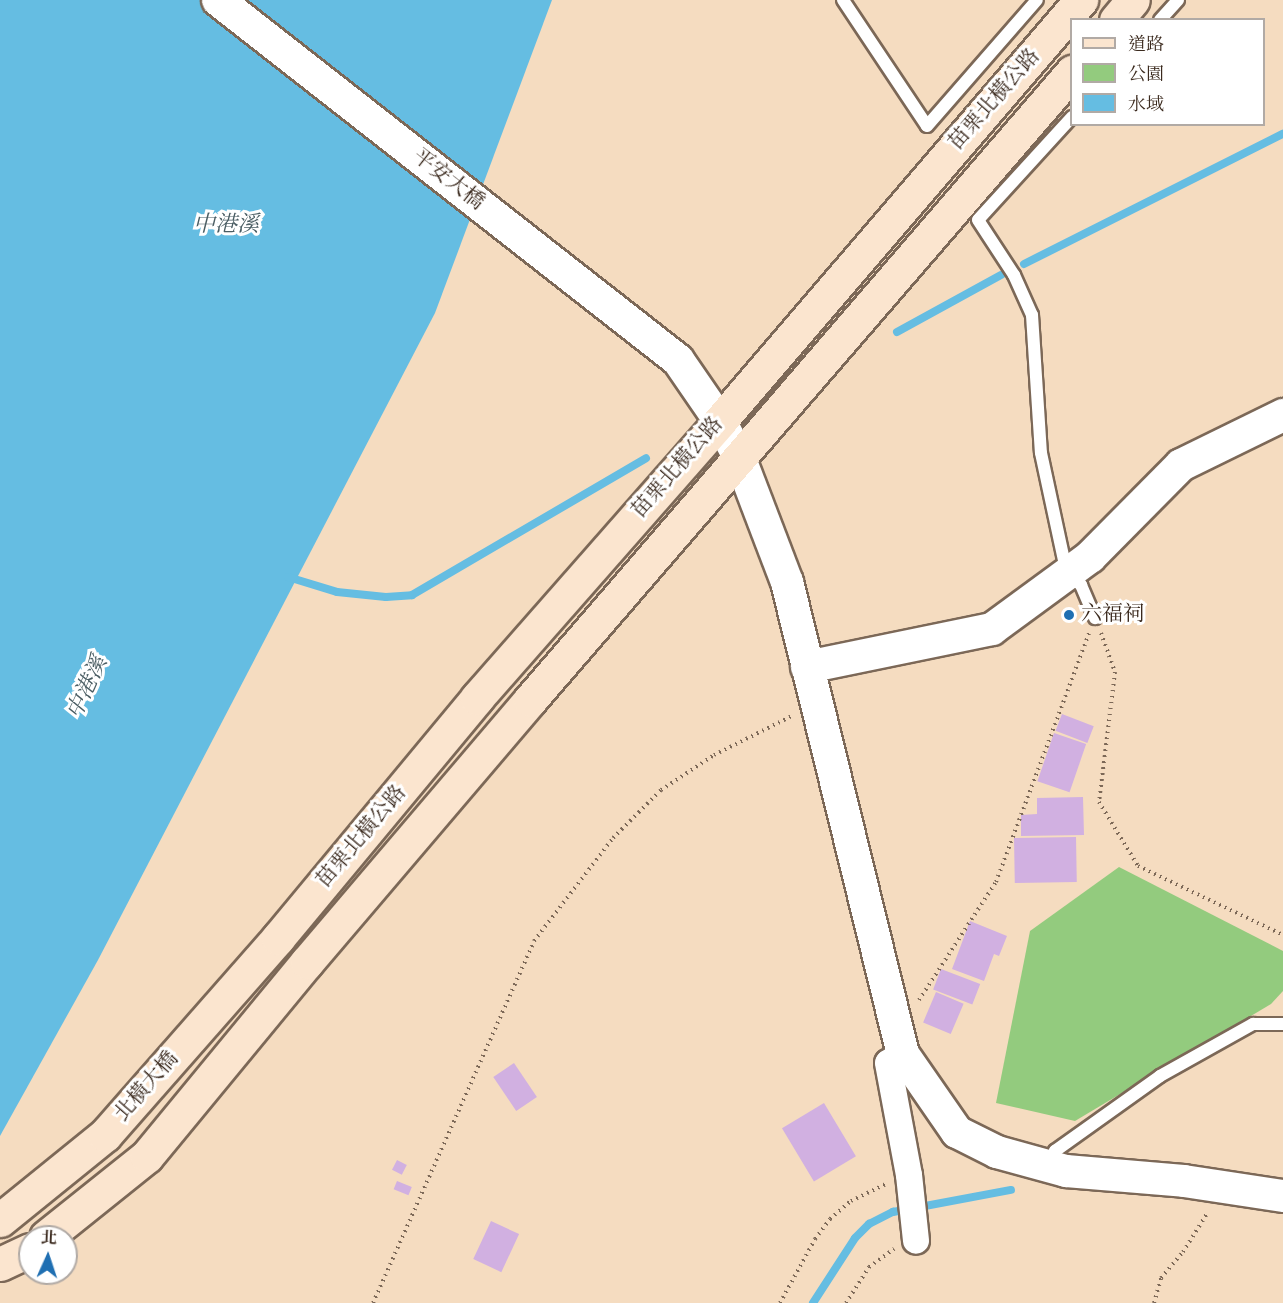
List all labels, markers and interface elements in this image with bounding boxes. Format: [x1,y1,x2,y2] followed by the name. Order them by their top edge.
[1070,18,1265,126] legend
[1128,34,1164,57] text: 道路
[944,44,1046,156] street label: 苗栗北橫公路
[1128,64,1164,87] text: 公園
[1128,94,1164,117] text: 水域
[407,144,489,216] street label: 平安大橋
[193,213,259,239] water label: 中港溪
[627,412,729,524] street label: 苗栗北橫公路
[1081,602,1144,628] place label: 六福祠
[1062,608,1076,622] marker: 六福祠
[62,653,114,723] water label: 中港溪
[312,781,412,893] street label: 苗栗北橫公路
[110,1047,184,1127] street label: 北橫大橋
[18,1225,78,1285] north arrow
[40,1229,57,1249] text: 北

